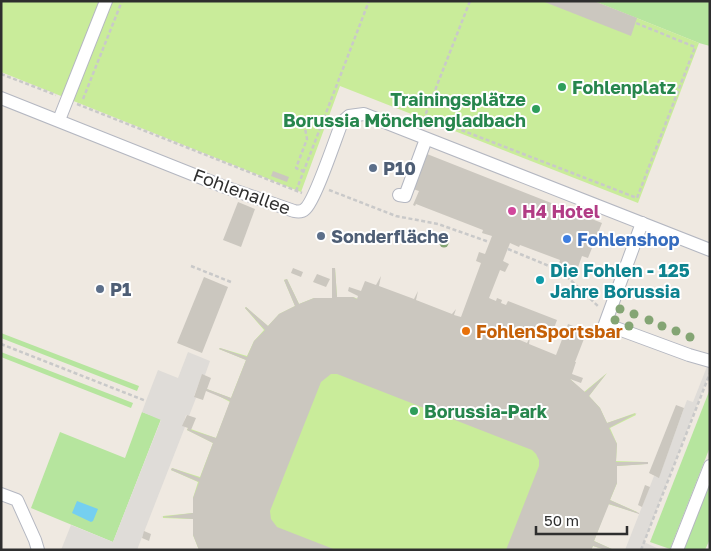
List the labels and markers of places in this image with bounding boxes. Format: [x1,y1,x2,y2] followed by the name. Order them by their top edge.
[572,76,676,98] place label: Fohlenplatz
[556,81,568,93] marker: Fohlenplatz
[283,88,526,131] place label: Trainingsplätze Borussia Mönchengladbach
[530,103,542,115] marker: Trainingsplätze Borussia Mönchengladbach
[383,157,416,179] place label: P10
[367,162,379,174] marker: P10
[522,200,600,222] place label: H4 Hotel
[506,205,518,217] marker: H4 Hotel
[331,225,449,247] place label: Sonderfläche
[577,228,680,250] place label: Fohlenshop
[315,230,327,242] marker: Sonderfläche
[561,233,573,245] marker: Fohlenshop
[550,259,690,302] place label: Die Fohlen - 125 Jahre Borussia
[534,274,546,286] marker: Die Fohlen - 125 Jahre Borussia
[110,278,131,300] place label: P1
[94,283,106,295] marker: P1
[476,320,623,342] place label: FohlenSportsbar
[460,325,472,337] marker: FohlenSportsbar
[424,400,548,422] place label: Borussia-Park
[408,405,420,417] marker: Borussia-Park

